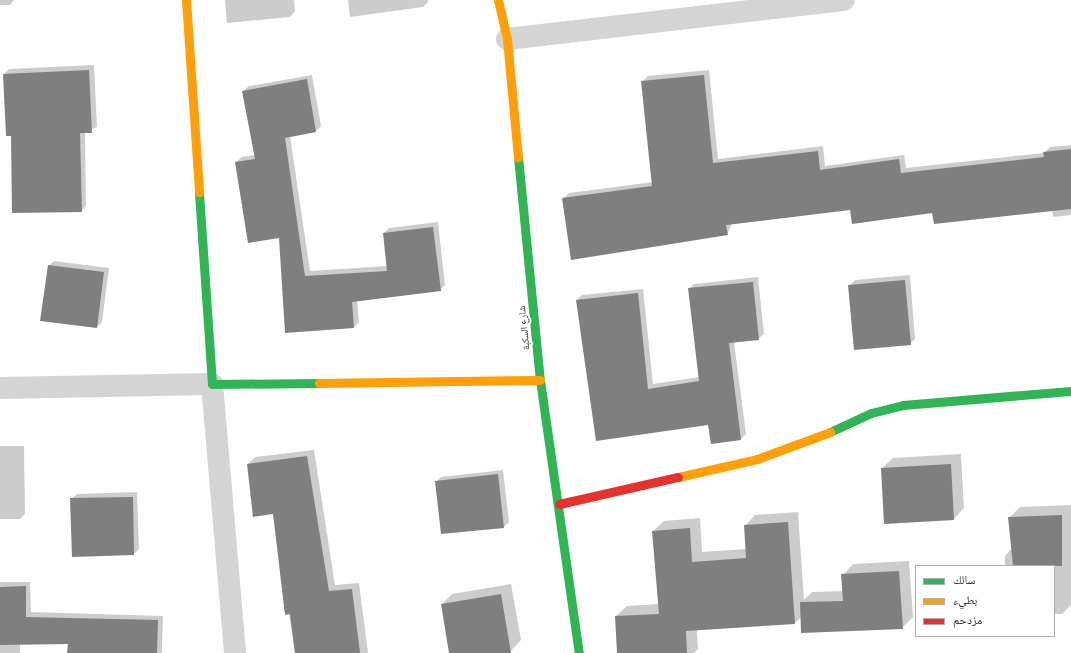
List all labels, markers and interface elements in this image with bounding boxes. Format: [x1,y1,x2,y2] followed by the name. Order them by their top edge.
[516,305,532,351] street label: شارع السكبة
[915,565,1055,637] legend
[953,572,975,588] text: سالك
[953,592,977,608] text: بطيء
[953,612,982,628] text: مزدحم

